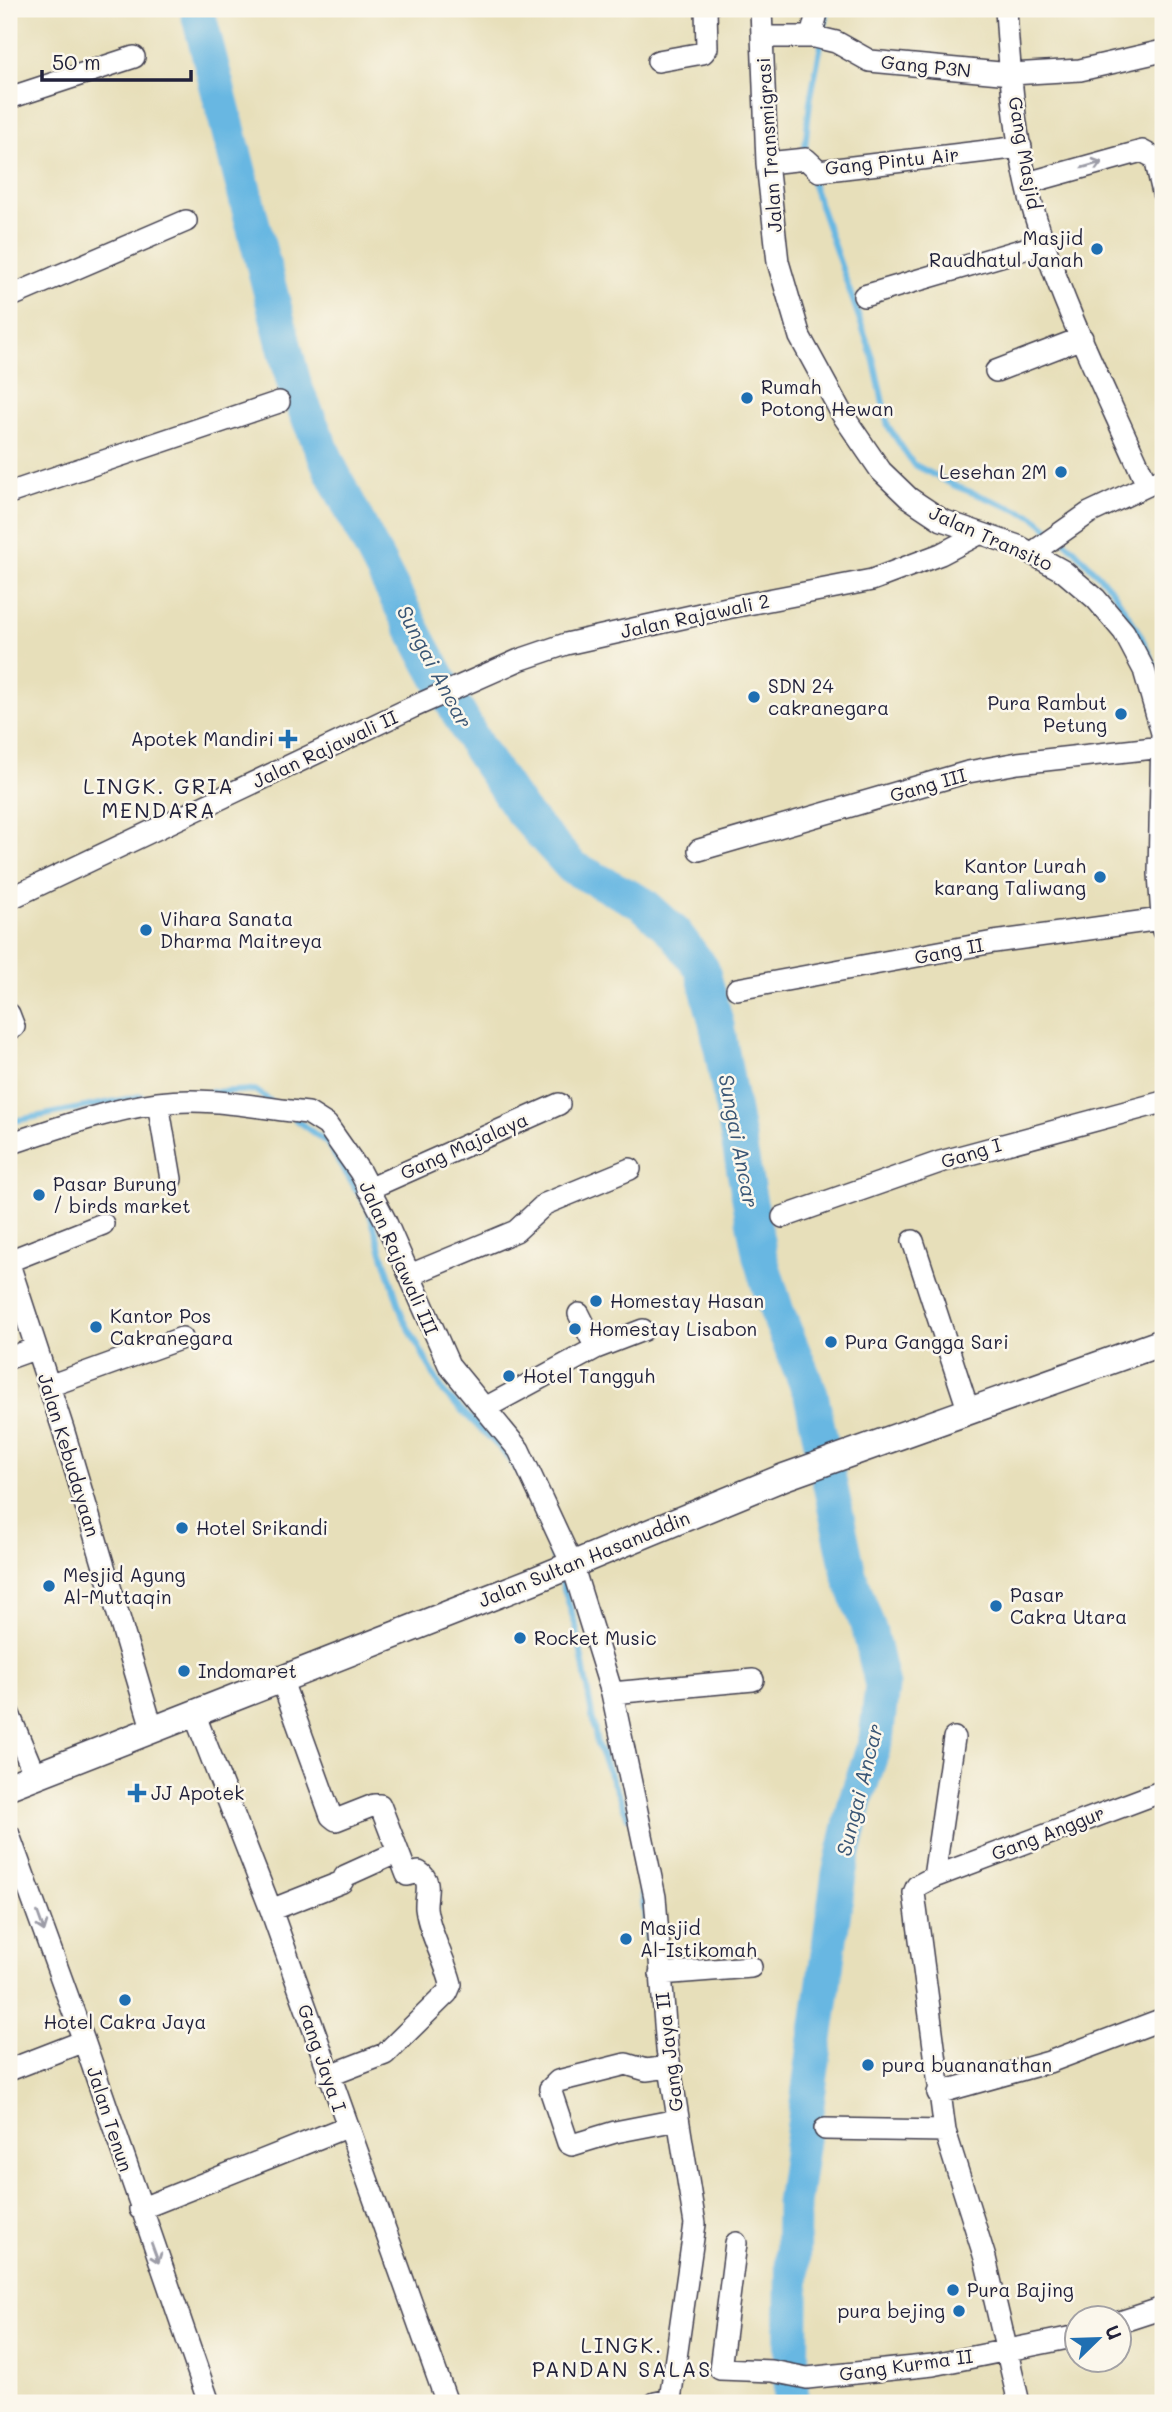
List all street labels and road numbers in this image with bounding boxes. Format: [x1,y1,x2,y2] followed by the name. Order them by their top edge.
[880,48,972,83] street label: Gang P3N
[750,57,787,233] street label: Jalan Transmigrasi
[1003,95,1048,211] street label: Gang Masjid
[824,141,960,180] street label: Gang Pintu Air
[926,499,1057,576] street label: Jalan Transito
[618,588,772,643] street label: Jalan Rajawali 2
[248,704,401,793] street label: Jalan Rajawali II
[887,762,969,807] street label: Gang III
[912,932,986,969] street label: Gang II
[396,1106,532,1185] street label: Gang Majalaya
[938,1132,1004,1174] street label: Gang I
[354,1177,445,1339] street label: Jalan Rajawali III
[33,1370,106,1539] street label: Jalan Kebudayaan
[474,1505,693,1612] street label: Jalan Sultan Hasanuddin
[988,1800,1108,1866] street label: Gang Anggur
[649,1991,688,2113] street label: Gang Jaya II
[292,2001,353,2115] street label: Gang Jaya I
[82,2063,139,2175] street label: Jalan Tenun
[837,2343,974,2386] street label: Gang Kurma II

